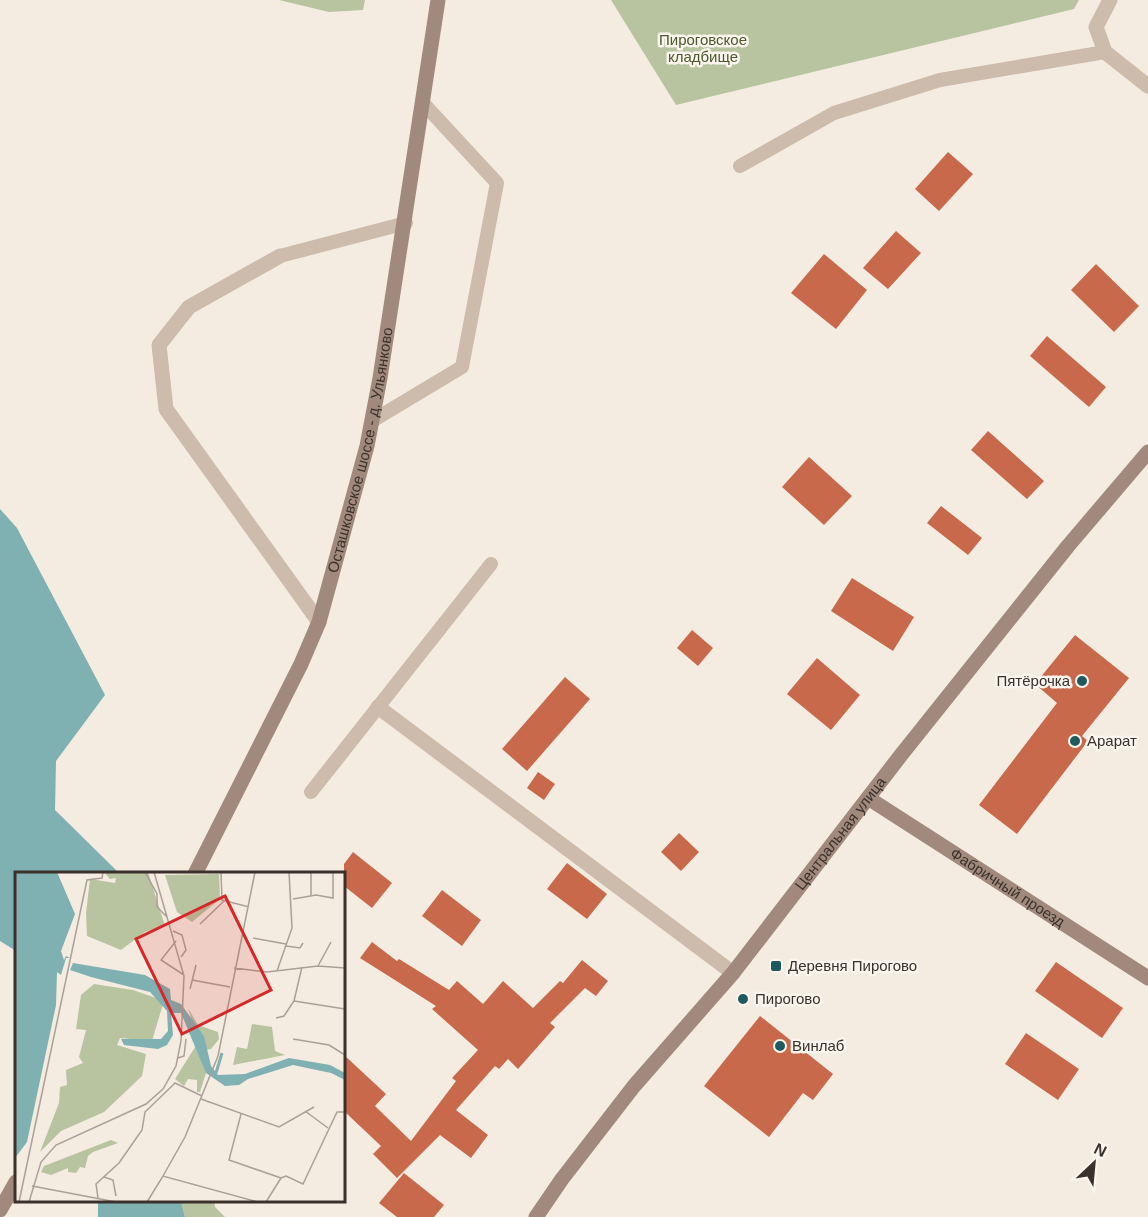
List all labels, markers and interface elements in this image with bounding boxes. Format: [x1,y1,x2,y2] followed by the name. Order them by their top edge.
[659,31,747,65] park label: Пироговское кладбище
[324,326,396,574] street label: Осташковское шоссе - д. Ульянково
[996,672,1071,689] place label: Пятёрочка
[1075,674,1089,688] marker: Пятёрочка
[1087,732,1137,749] place label: Арарат
[1068,734,1082,748] marker: Арарат
[791,773,889,893] street label: Центральная улица
[947,844,1069,931] street label: Фабричный проезд
[15,872,345,1202] inset map
[788,957,917,974] place label: Деревня Пирогово
[769,959,783,973] marker: Деревня Пирогово
[755,990,820,1007] place label: Пирогово
[736,992,750,1006] marker: Пирогово
[792,1037,844,1054] place label: Винлаб
[773,1039,787,1053] marker: Винлаб
[1064,1133,1124,1193] north arrow
[1091,1140,1109,1160] text: N

